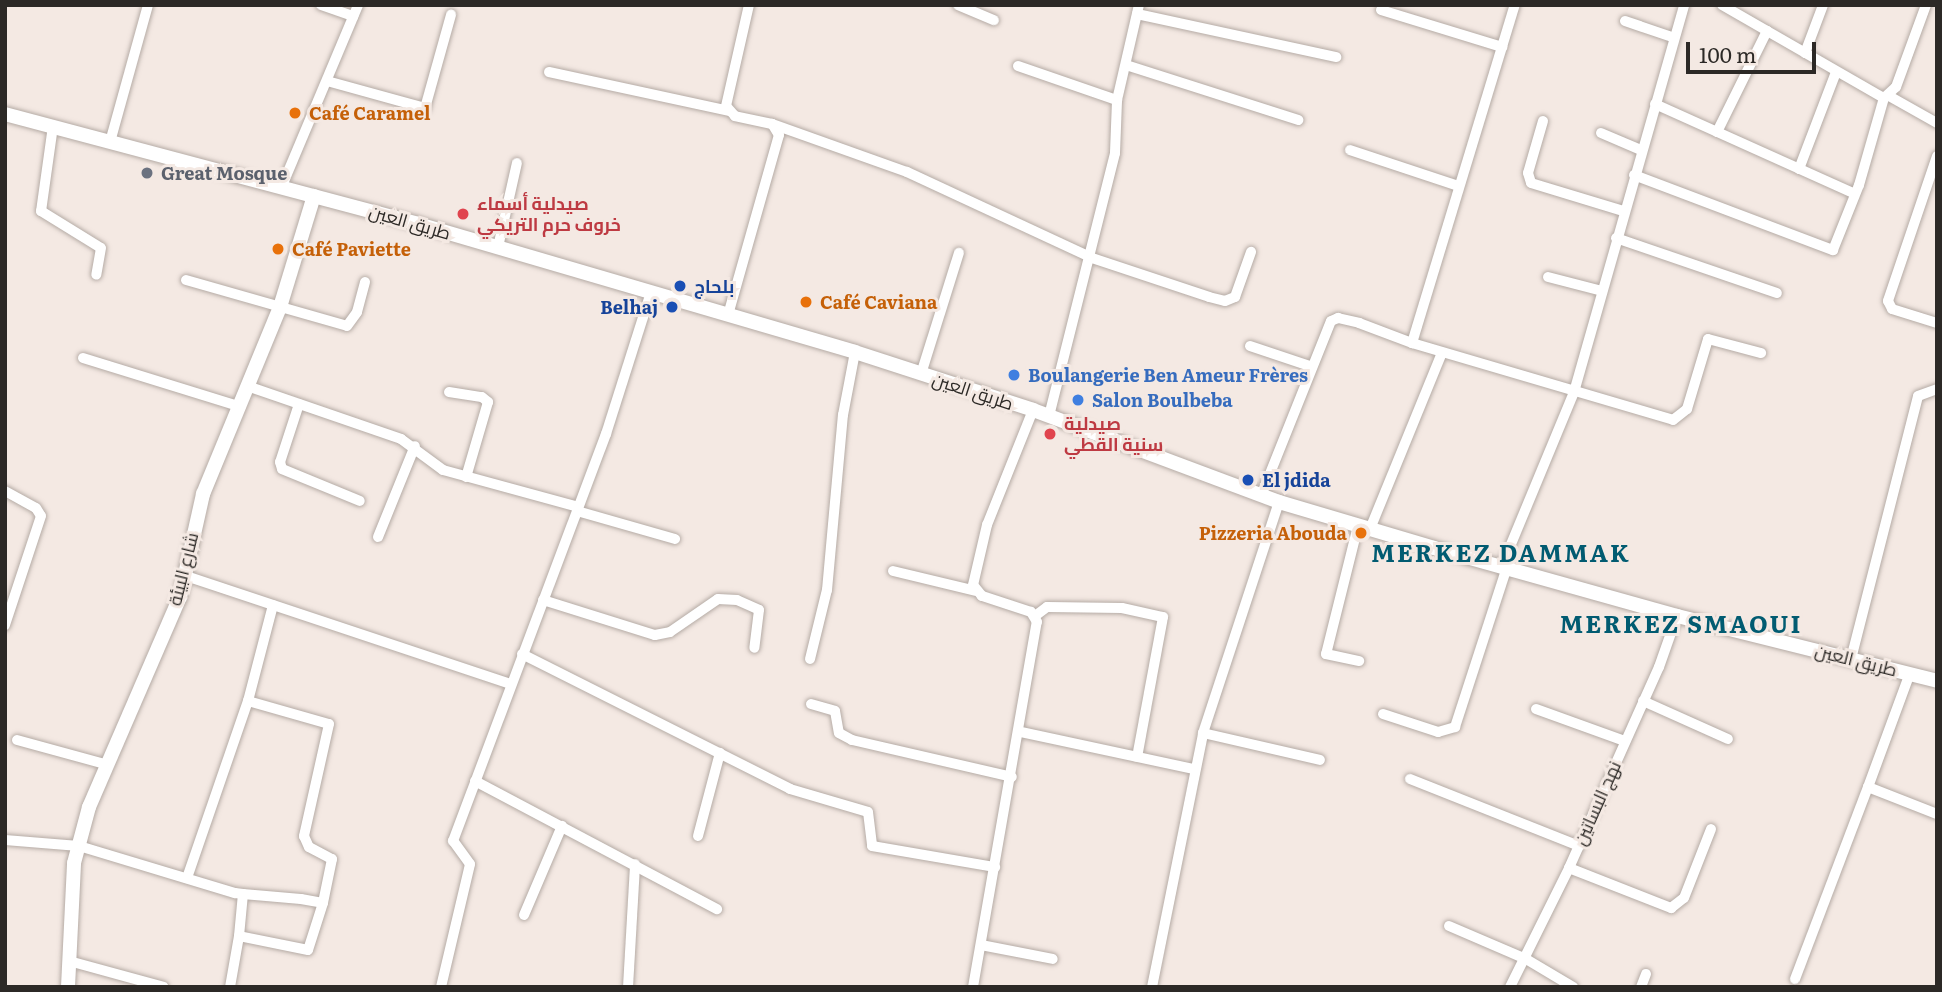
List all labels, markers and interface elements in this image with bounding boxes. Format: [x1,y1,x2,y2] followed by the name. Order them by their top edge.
[1690,28,1820,72] scale bar
[1699,38,1756,69] text: 100 m
[309,102,430,124] place label: Café Caramel
[287,105,303,121] marker: Café Caramel
[161,162,287,184] place label: Great Mosque
[139,165,155,181] marker: Great Mosque
[477,193,621,235] place label: صيدلية أسماء خروف حرم التريكي
[367,200,453,244] street label: طريق العين
[455,206,471,222] marker: صيدلية أسماء خروف حرم التريكي
[292,238,411,260] place label: Café Paviette
[270,241,286,257] marker: Café Paviette
[694,275,734,297] place label: بلحاج
[672,278,688,294] marker: بلحاج
[820,291,937,313] place label: Café Caviana
[798,294,814,310] marker: Café Caviana
[600,296,658,318] place label: Belhaj
[664,299,680,315] marker: Belhaj
[1028,364,1308,386] place label: Boulangerie Ben Ameur Frères
[1006,367,1022,383] marker: Boulangerie Ben Ameur Frères
[930,368,1016,414] street label: طريق العين
[1092,389,1233,411] place label: Salon Boulbeba
[1070,392,1086,408] marker: Salon Boulbeba
[1064,413,1163,456] place label: صيدلية سنية القطي
[1042,426,1058,442] marker: صيدلية سنية القطي
[1262,469,1331,491] place label: El jdida
[1240,472,1256,488] marker: El jdida
[1199,522,1347,544] place label: Pizzeria Abouda
[1353,525,1369,541] marker: Pizzeria Abouda
[164,530,202,608] street label: شارع البيئة
[1373,538,1629,566] district label: MERKEZ DAMMAK
[1561,609,1801,637] district label: MERKEZ SMAOUI
[1813,639,1899,681] street label: طريق العين
[1569,757,1625,849] street label: نهج البساتين

